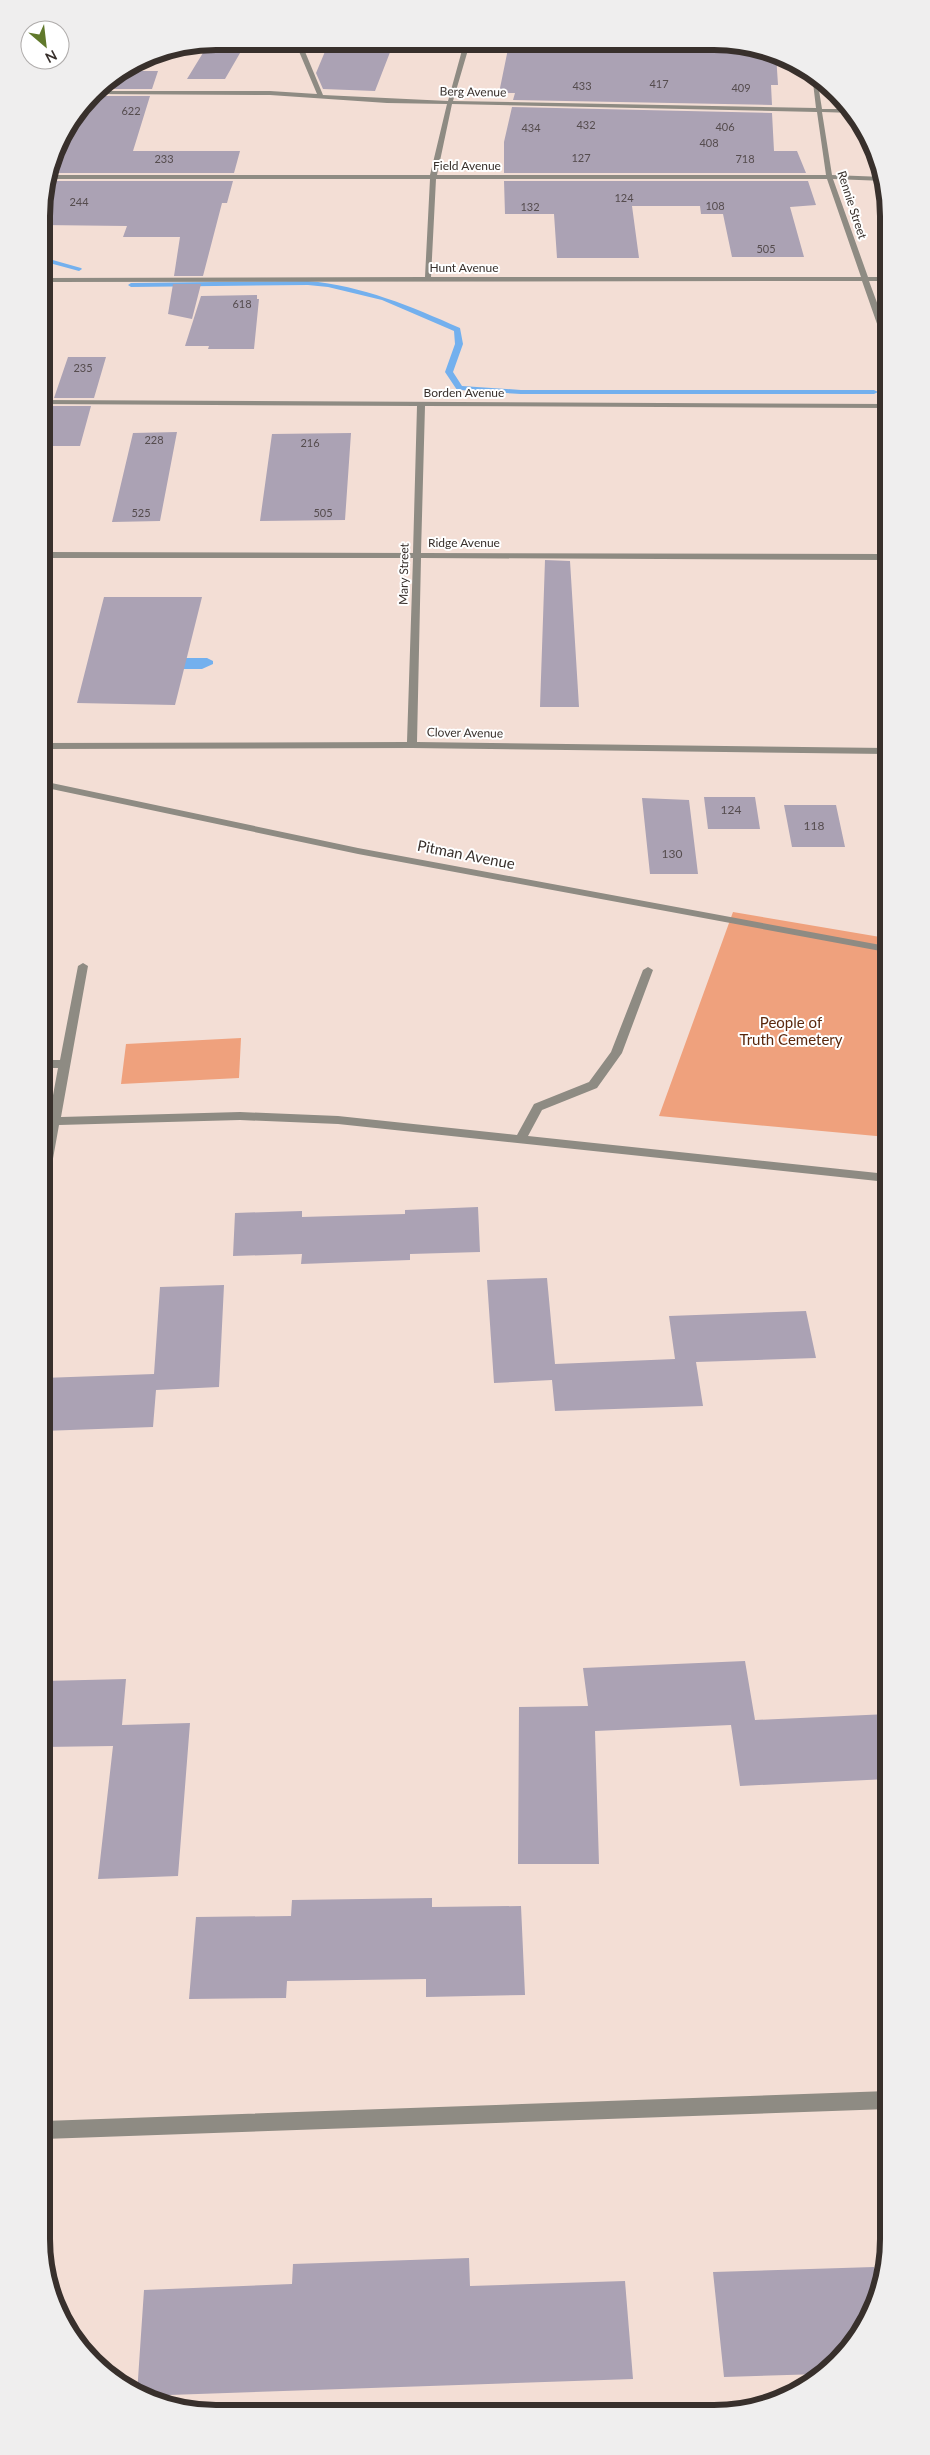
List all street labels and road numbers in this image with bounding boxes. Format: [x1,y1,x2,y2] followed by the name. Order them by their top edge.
[439,83,507,100] street label: Berg Avenue
[433,158,501,173] street label: Field Avenue
[834,169,871,241] street label: Rennie Street
[429,260,499,275] street label: Hunt Avenue
[424,385,504,400] street label: Borden Avenue
[428,535,500,550] street label: Ridge Avenue
[395,542,412,605] street label: Mary Street
[427,724,503,741] street label: Clover Avenue
[416,836,517,872] street label: Pitman Avenue

